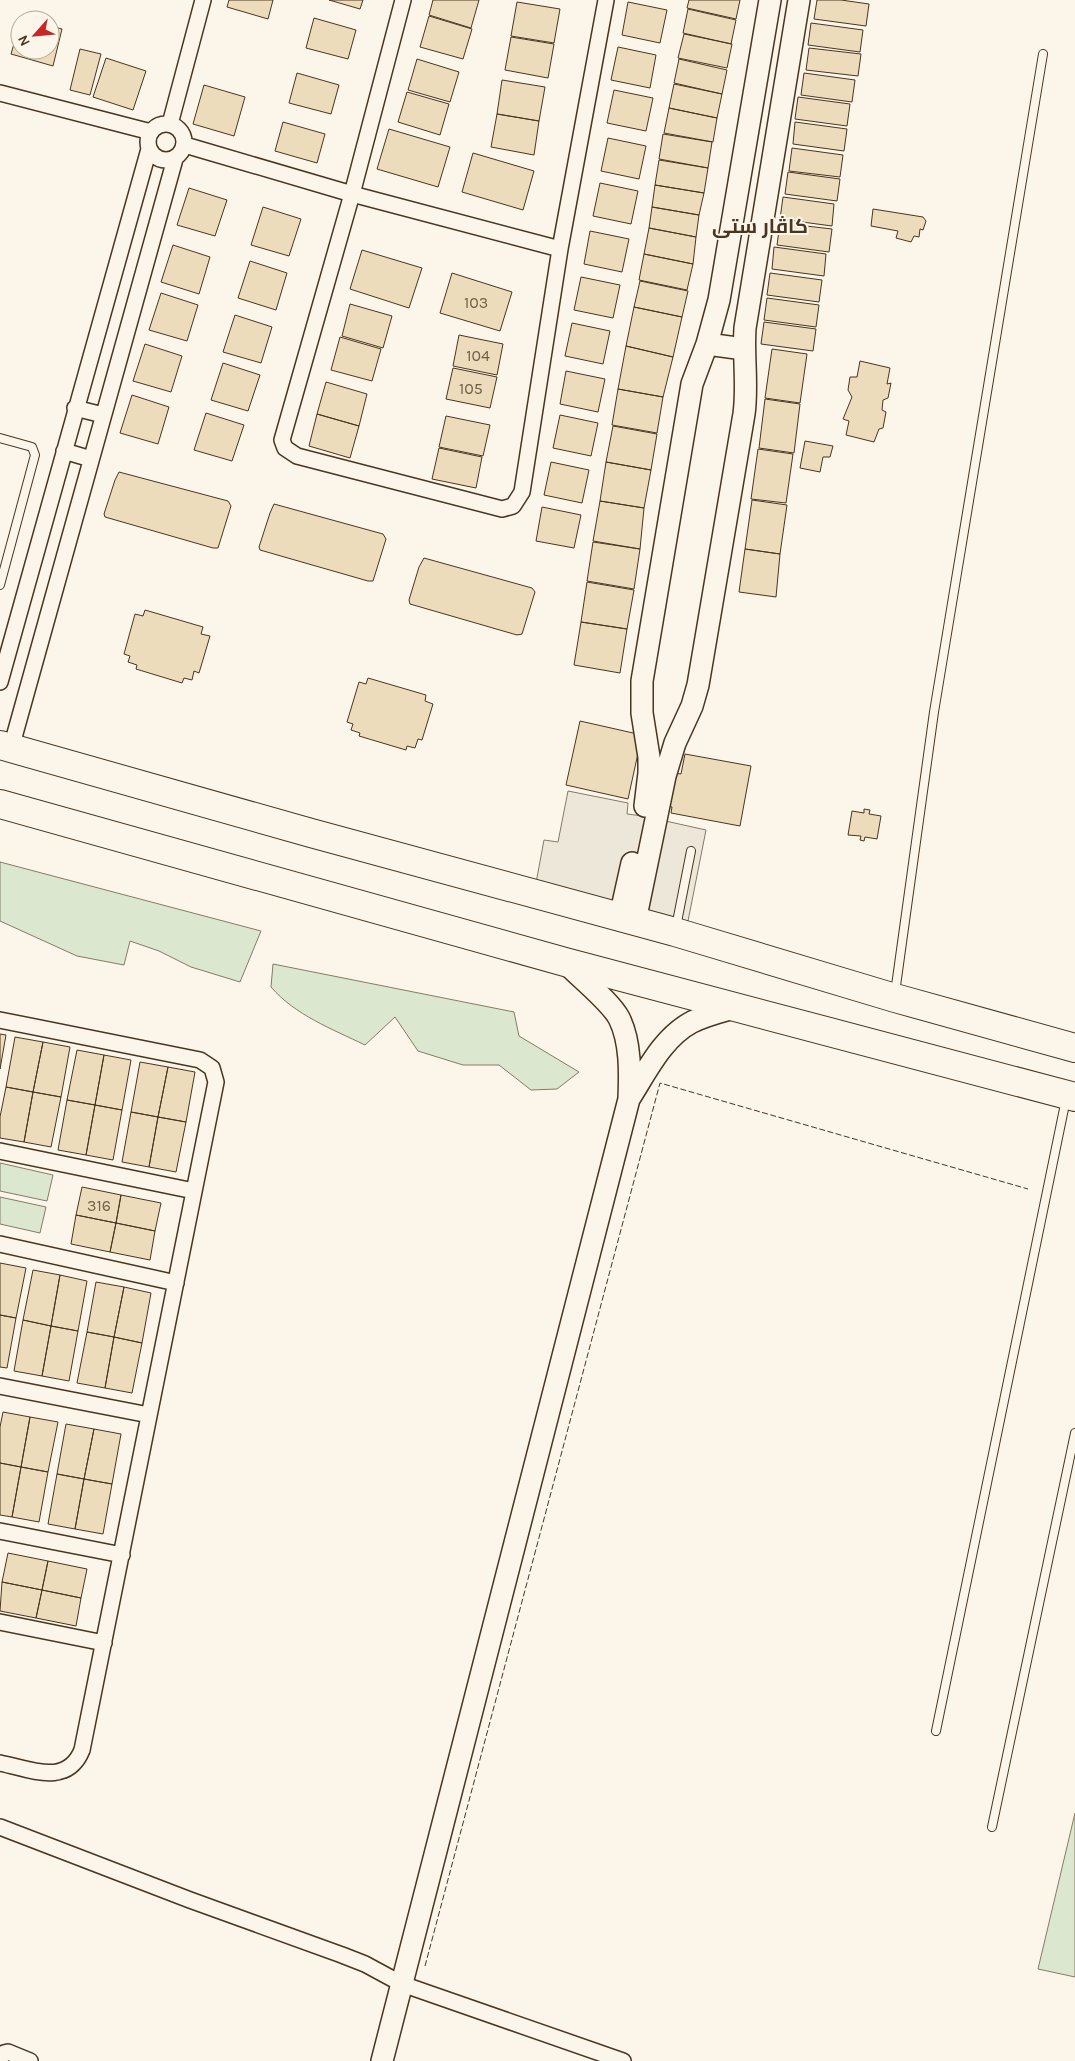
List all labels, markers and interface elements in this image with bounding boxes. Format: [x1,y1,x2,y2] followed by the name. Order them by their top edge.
[10,10,60,60] north arrow
[14,32,34,49] text: N
[712,215,808,238] district label: کاڤار ستی
[464,293,488,312] house number: 103
[466,346,490,365] house number: 104
[459,379,483,398] house number: 105
[87,1196,111,1215] house number: 316

